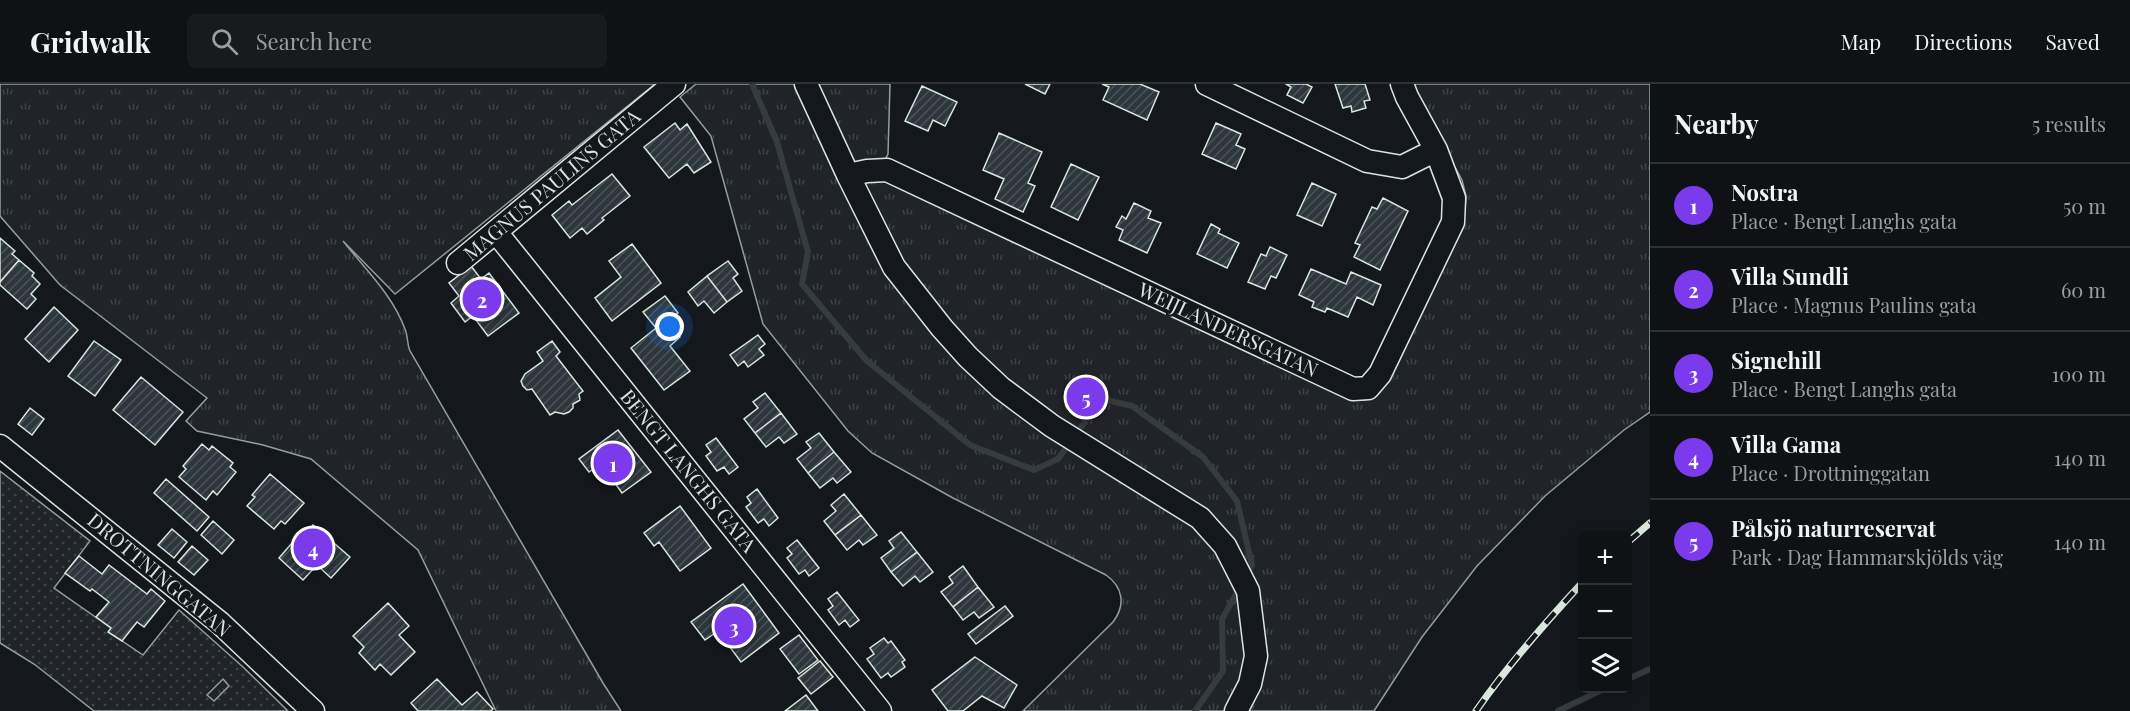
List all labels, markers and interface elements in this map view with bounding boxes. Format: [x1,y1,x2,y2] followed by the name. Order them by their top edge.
[187,14,607,68] search box
[30,23,151,60] text: Gridwalk
[208,25,241,58] icon: search
[256,26,372,56] text: Search here
[1840,27,1881,55] text: Map
[1914,27,2012,55] text: Directions
[2045,27,2100,55] text: Saved
[457,102,645,266] street label: MAGNUS PAULINS GATA
[1674,106,1759,141] text: Nearby
[2032,110,2106,137] text: 5 results
[1731,177,1798,207] text: Nostra
[1690,192,1697,219] text: 1
[2063,192,2106,219] text: 50 m
[1731,207,1957,234] text: Place · Bengt Langhs gata
[1731,261,1849,291] text: Villa Sundli
[1134,275,1323,382] street label: WEIJLANDERSGATAN
[462,276,502,322] pin: 2
[1688,276,1699,303] text: 2
[2061,276,2106,303] text: 60 m
[1731,291,1977,318] text: Place · Magnus Paulins gata
[655,312,684,341] your location
[1731,345,1822,375] text: Signehill
[1689,360,1698,387] text: 3
[2052,360,2106,387] text: 100 m
[1066,374,1106,420] pin: 5
[1731,375,1957,402] text: Place · Bengt Langhs gata
[615,383,764,557] street label: BENGT LANGHS GATA
[1731,429,1841,459] text: Villa Gama
[594,440,632,485] pin: 1
[1688,444,1699,471] text: 4
[2054,444,2106,471] text: 140 m
[1731,459,1930,486] text: Place · Drottninggatan
[83,506,237,642] street label: DROTTNINGGATAN
[1731,513,1936,543] text: Pålsjö naturreservat
[294,526,332,570] pin: 4
[1689,528,1698,555] text: 5
[2054,528,2106,555] text: 140 m
[1578,531,1632,693] map controls
[1578,531,1632,585] button: +
[1731,543,2003,570] text: Park · Dag Hammarskjölds väg
[1578,585,1632,639] button: −
[714,604,754,648] pin: 3
[1578,639,1632,693] button: layers

